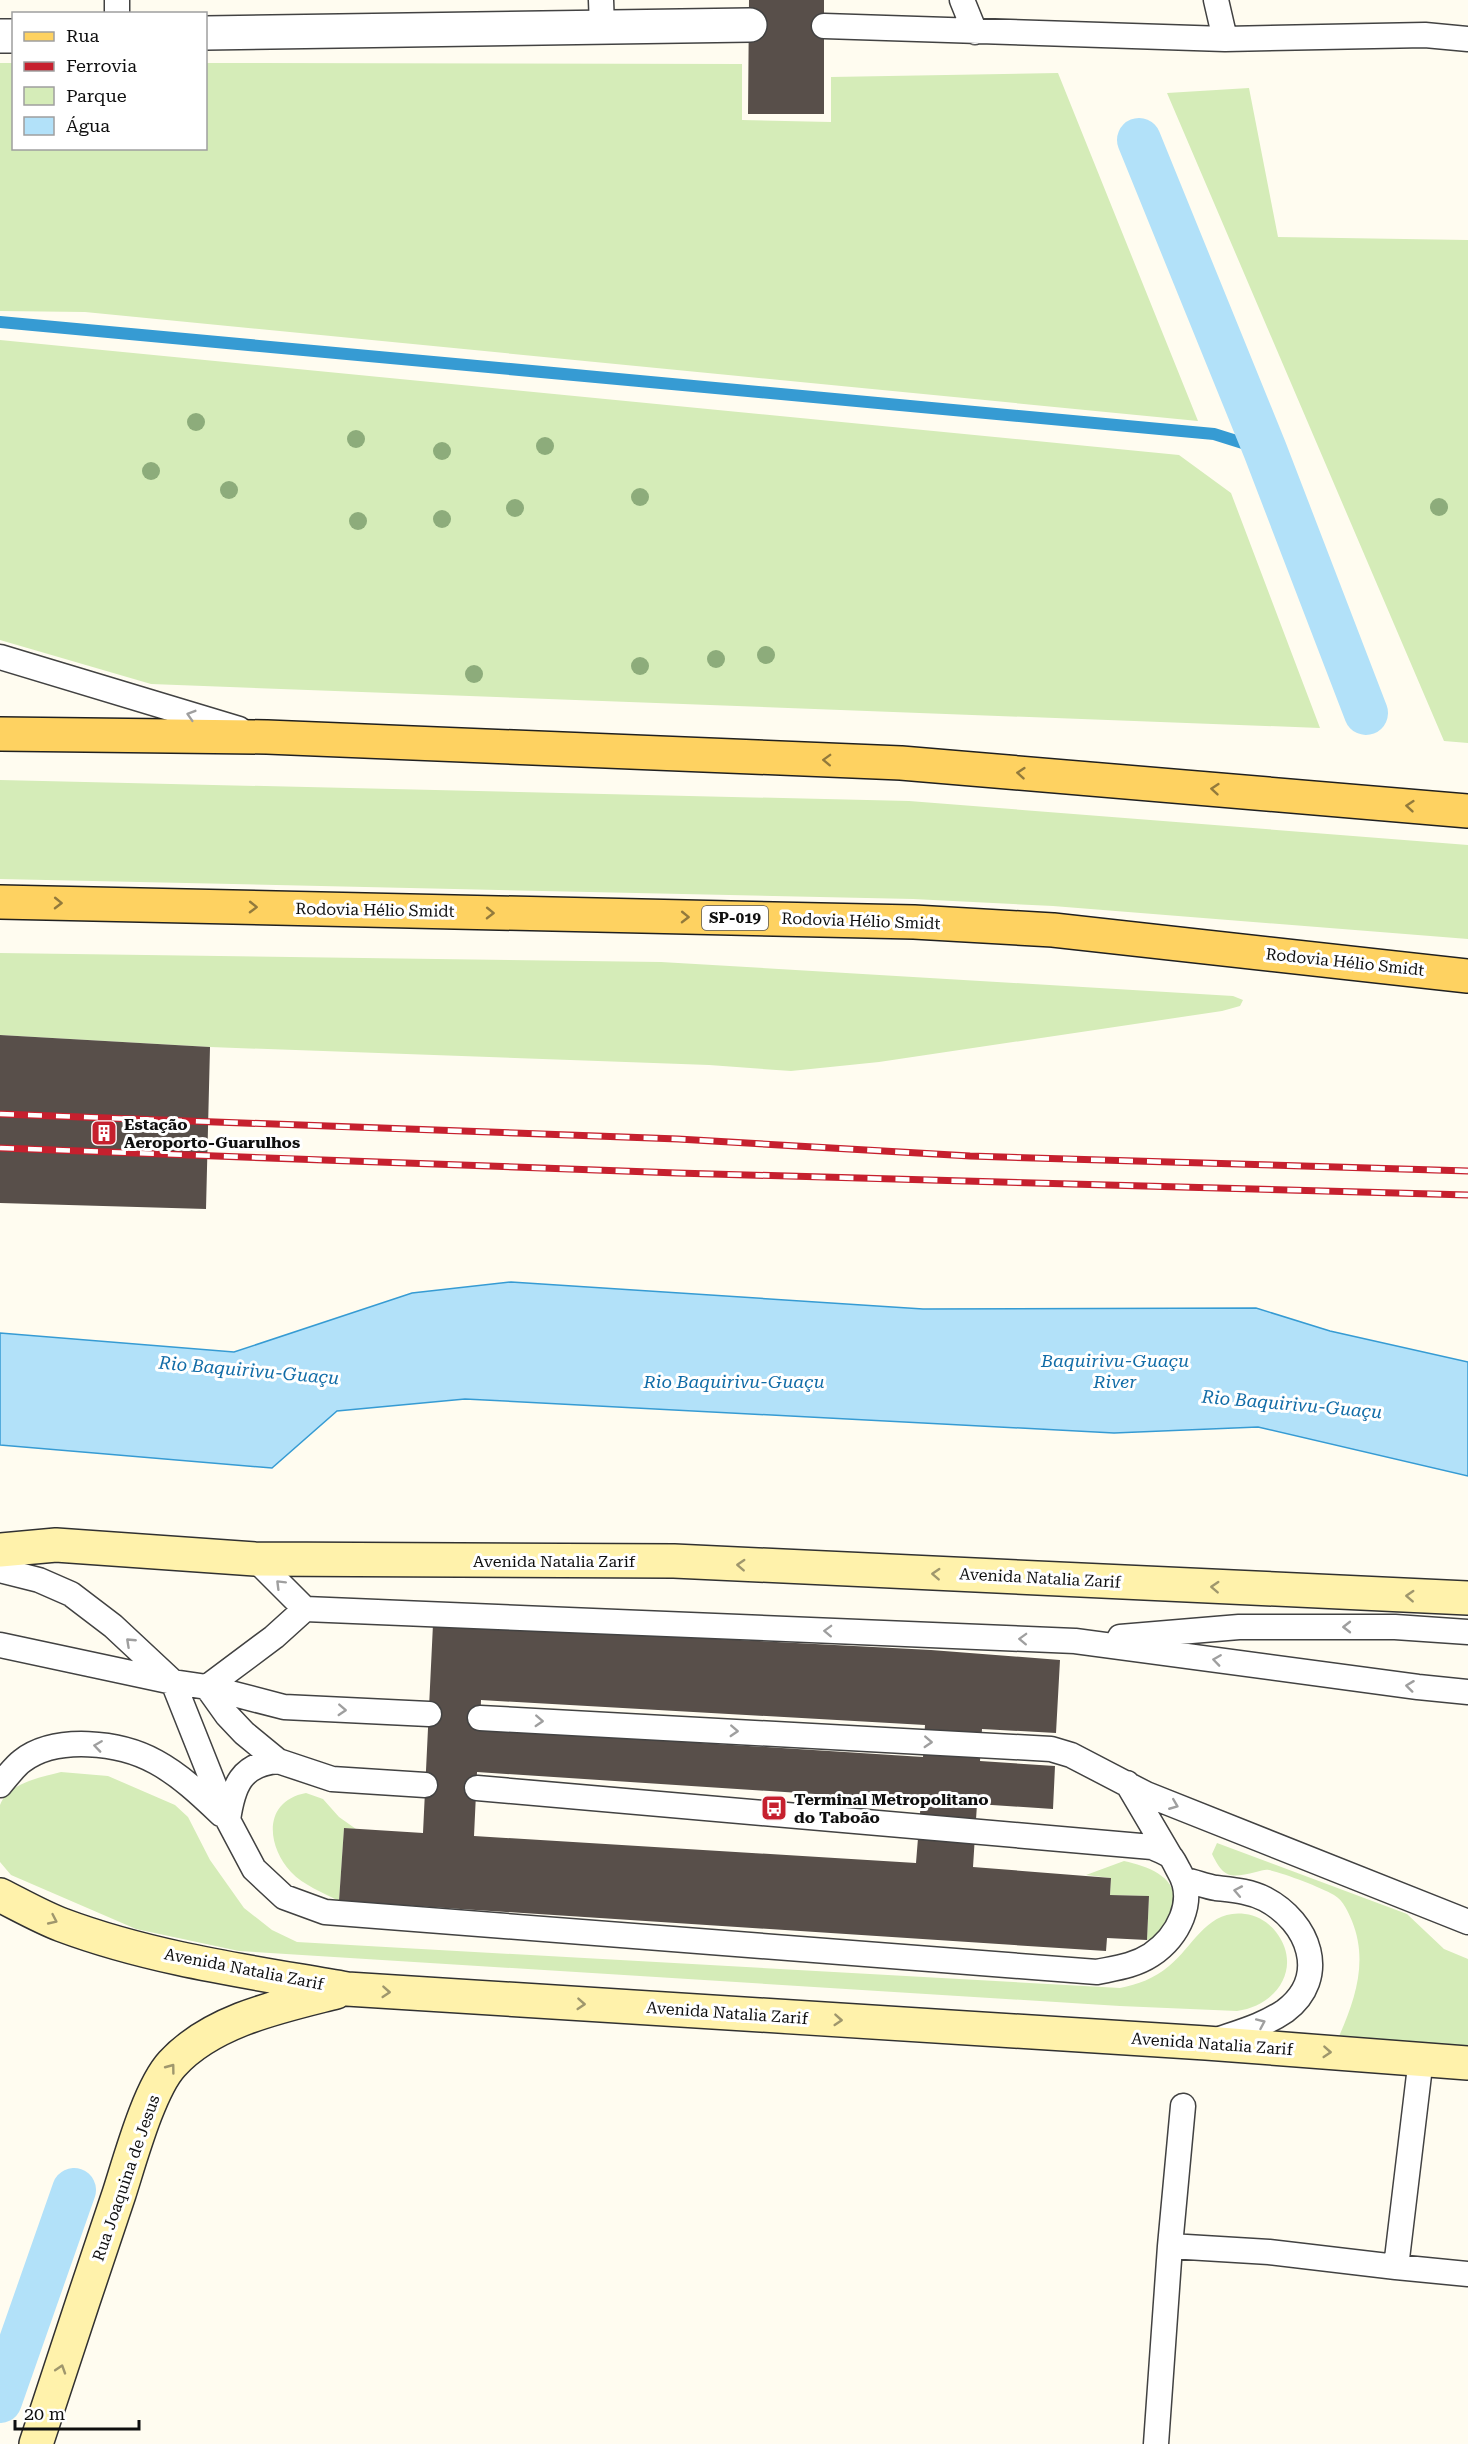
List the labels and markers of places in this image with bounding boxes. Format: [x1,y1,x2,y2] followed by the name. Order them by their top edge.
[124,1115,300,1152] place label: Estação Aeroporto-Guarulhos
[89,1118,119,1148] building icon: Estação Aeroporto-Guarulhos
[794,1790,989,1827] place label: Terminal Metropolitano do Taboão
[759,1793,789,1823] bus stop icon: Terminal Metropolitano do Taboão

